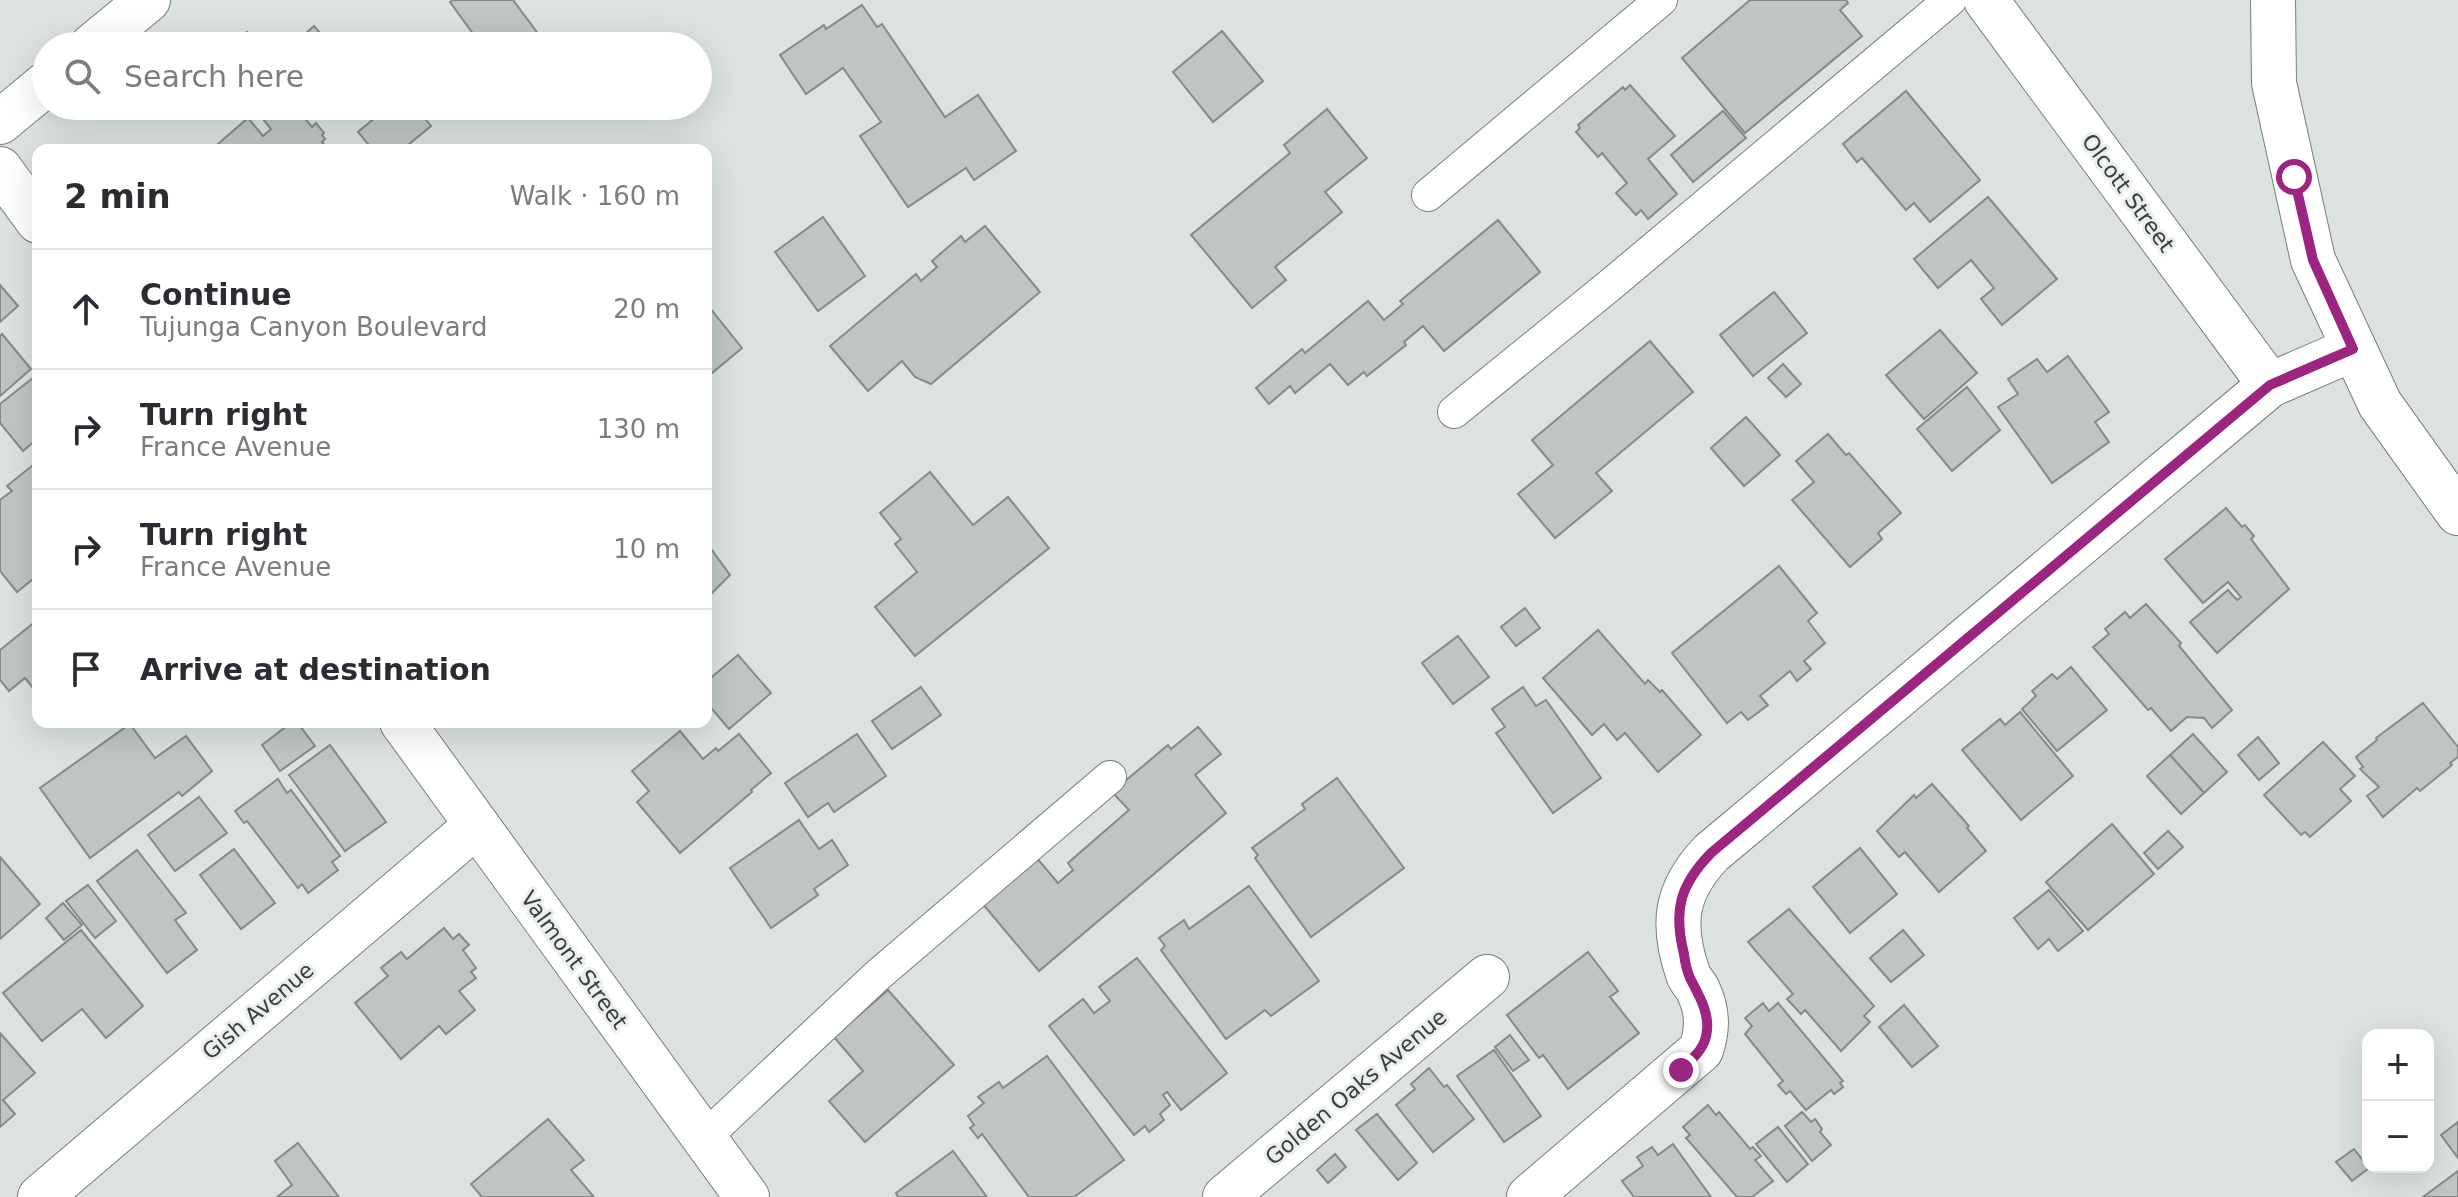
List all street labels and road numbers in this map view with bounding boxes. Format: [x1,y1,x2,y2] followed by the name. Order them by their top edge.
[2077,129,2180,257] street label: Olcott Street
[516,886,633,1034] street label: Valmont Street
[197,957,319,1065] street label: Gish Avenue
[1260,1004,1452,1170] street label: Golden Oaks Avenue

